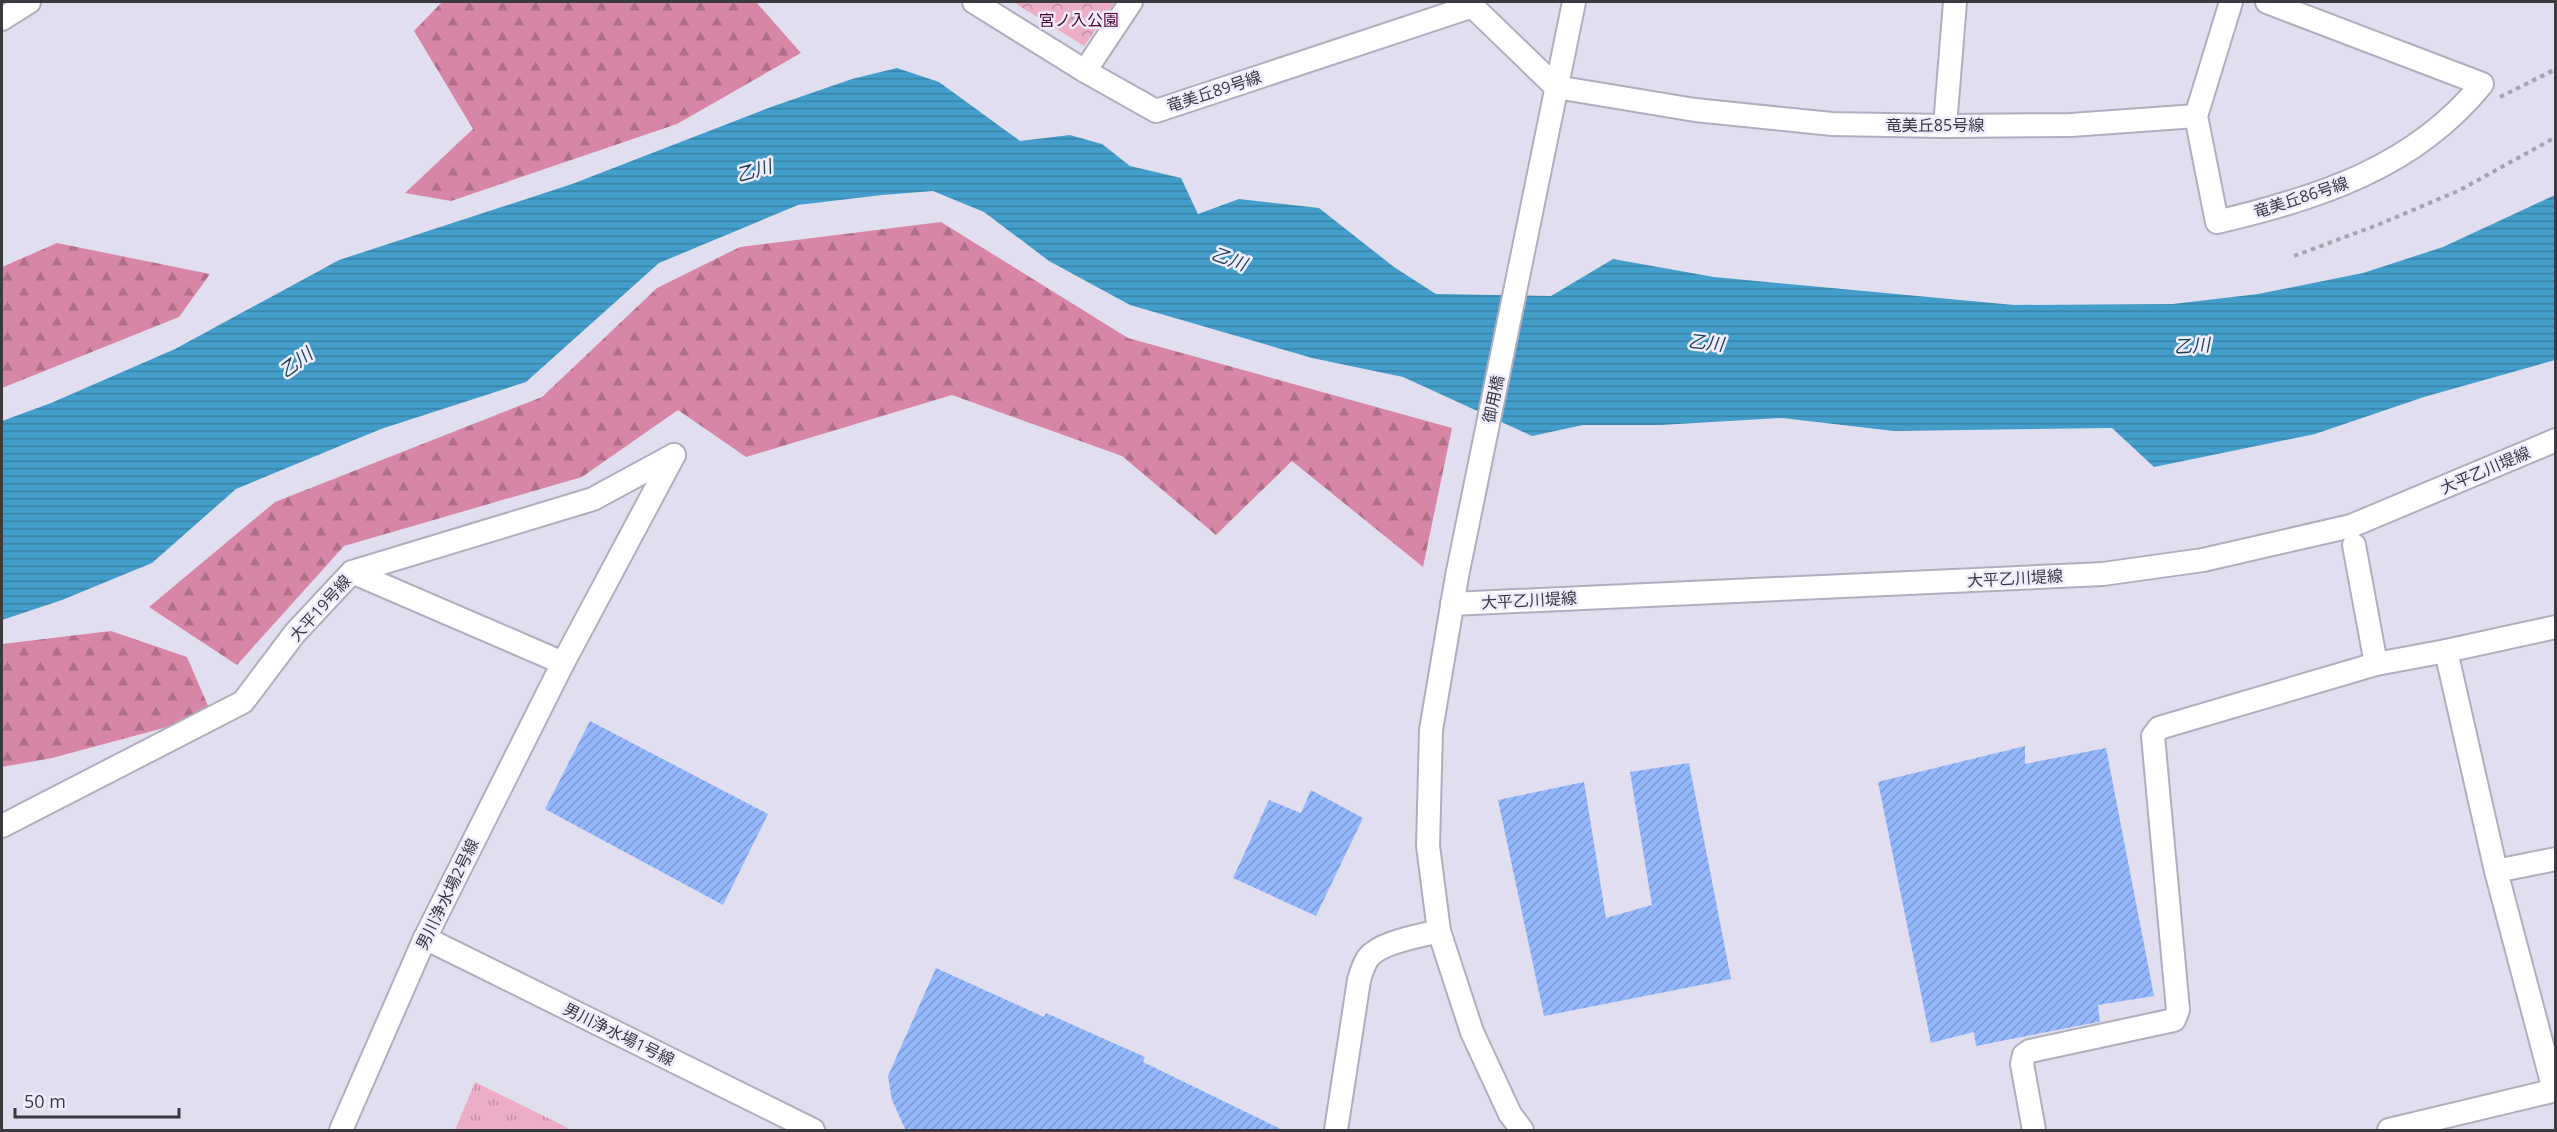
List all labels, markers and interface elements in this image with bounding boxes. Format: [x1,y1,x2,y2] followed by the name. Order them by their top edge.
[1039,9,1119,31] park label: 宮ノ入公園
[1164,65,1264,117] street label: 竜美丘89号線
[1886,114,1984,136] street label: 竜美丘85号線
[733,153,776,187] water label: 乙川
[2251,171,2351,223] street label: 竜美丘86号線
[1208,241,1252,276] water label: 乙川
[1687,328,1727,356] water label: 乙川
[2173,332,2213,358] water label: 乙川
[274,341,319,383] water label: 乙川
[1477,373,1509,425] street label: 御用橋
[2437,441,2533,499] street label: 大平乙川堤線
[1966,565,2064,591] street label: 大平乙川堤線
[284,570,356,646] street label: 大平19号線
[1480,587,1578,613] street label: 大平乙川堤線
[411,835,483,953] street label: 男川浄水場2号線
[560,998,678,1070] street label: 男川浄水場1号線
[15,1081,178,1119] scale bar
[24,1089,66,1113] text: 50 m

